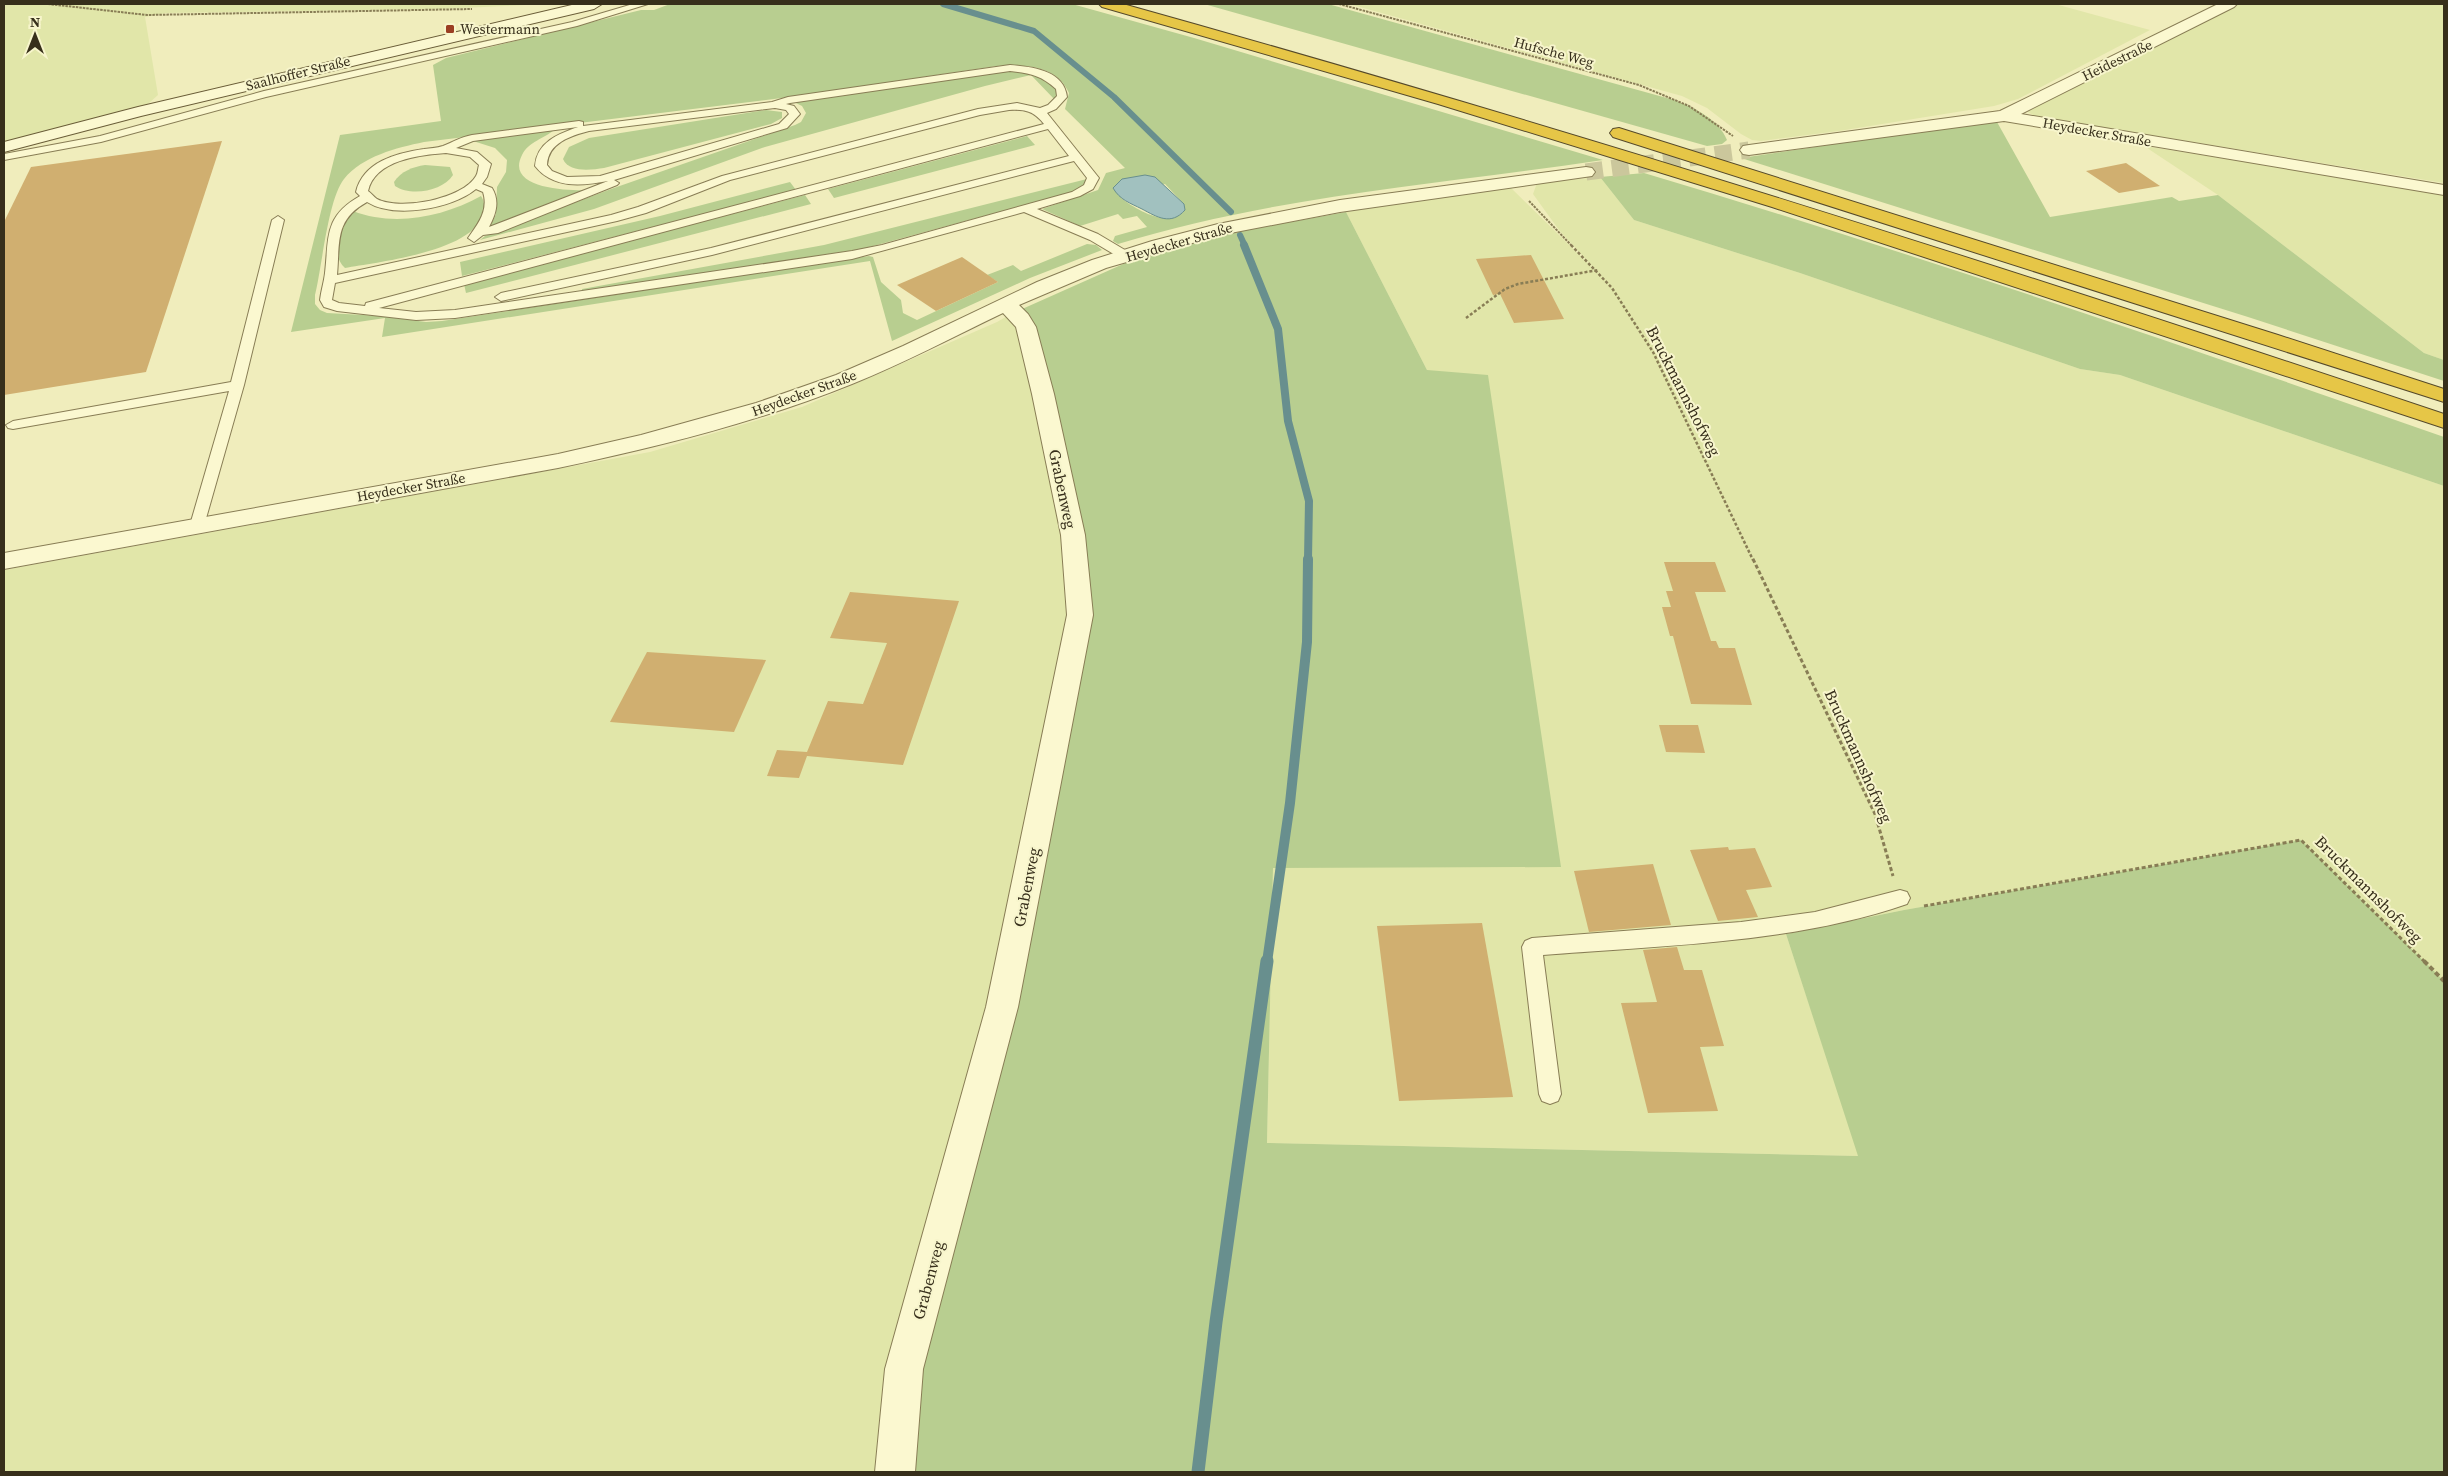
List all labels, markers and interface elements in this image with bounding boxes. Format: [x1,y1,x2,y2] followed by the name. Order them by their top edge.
[10,10,60,60] north arrow
[30,12,40,32] text: N
[460,19,540,39] place label: Westermann
[444,23,456,35] marker: Westermann
[1512,32,1596,72] street label: Hufsche Weg
[2078,34,2156,86] street label: Heidestraße
[244,50,352,96] street label: Saalhoffer Straße
[2041,113,2153,151] street label: Heydecker Straße
[1123,217,1235,267] street label: Heydecker Straße
[1642,322,1726,460] street label: Bruckmannshofweg
[749,365,859,421] street label: Heydecker Straße
[1044,447,1082,531] street label: Grabenweg
[355,468,467,506] street label: Heydecker Straße
[1820,686,1898,826] street label: Bruckmannshofweg
[2310,830,2428,948] street label: Bruckmannshofweg
[1008,845,1044,929] street label: Grabenweg
[907,1238,949,1322] street label: Grabenweg

